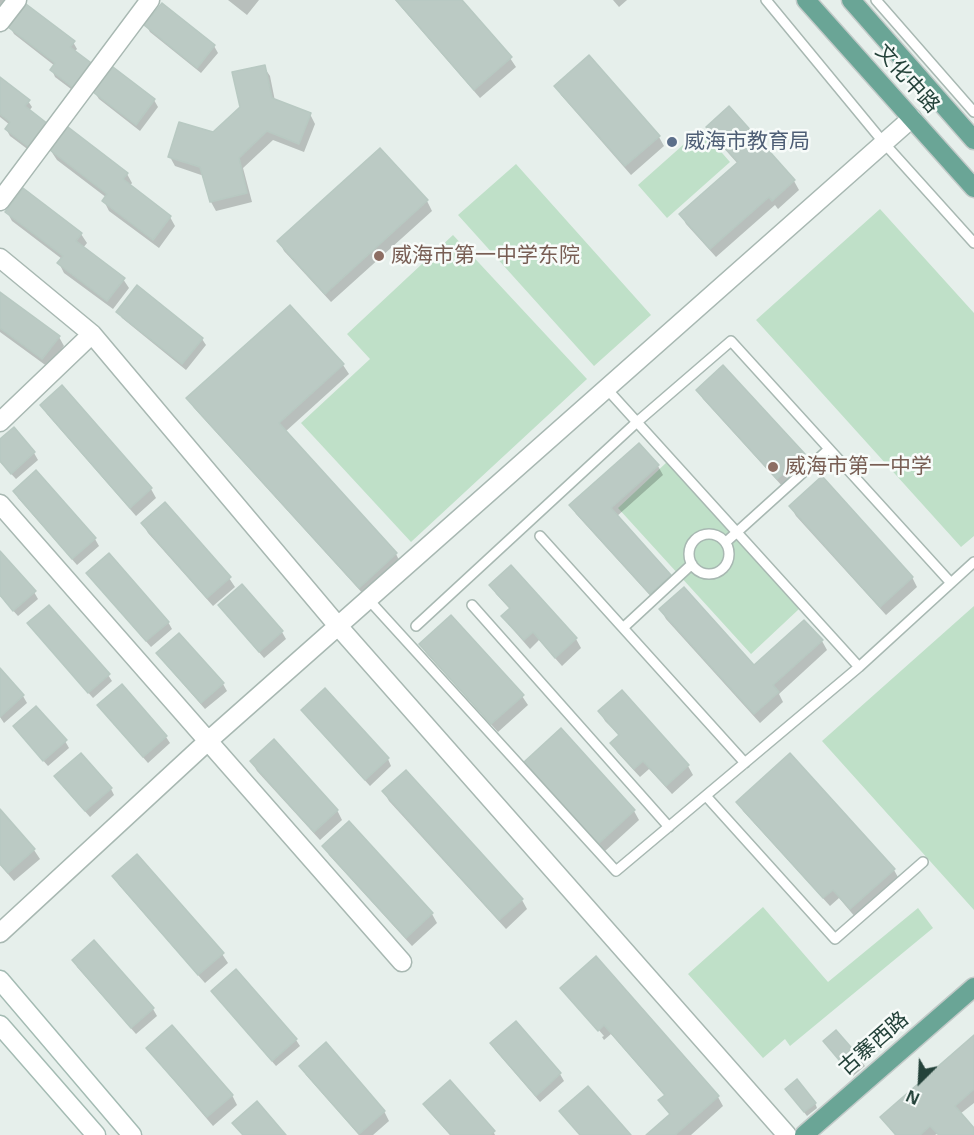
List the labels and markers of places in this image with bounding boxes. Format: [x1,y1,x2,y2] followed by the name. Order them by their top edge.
[684,129,810,155] place label: 威海市教育局
[665,135,679,149] marker: 威海市教育局
[391,243,580,269] place label: 威海市第一中学东院
[372,249,386,263] marker: 威海市第一中学东院
[785,454,932,480] place label: 威海市第一中学
[766,460,780,474] marker: 威海市第一中学

